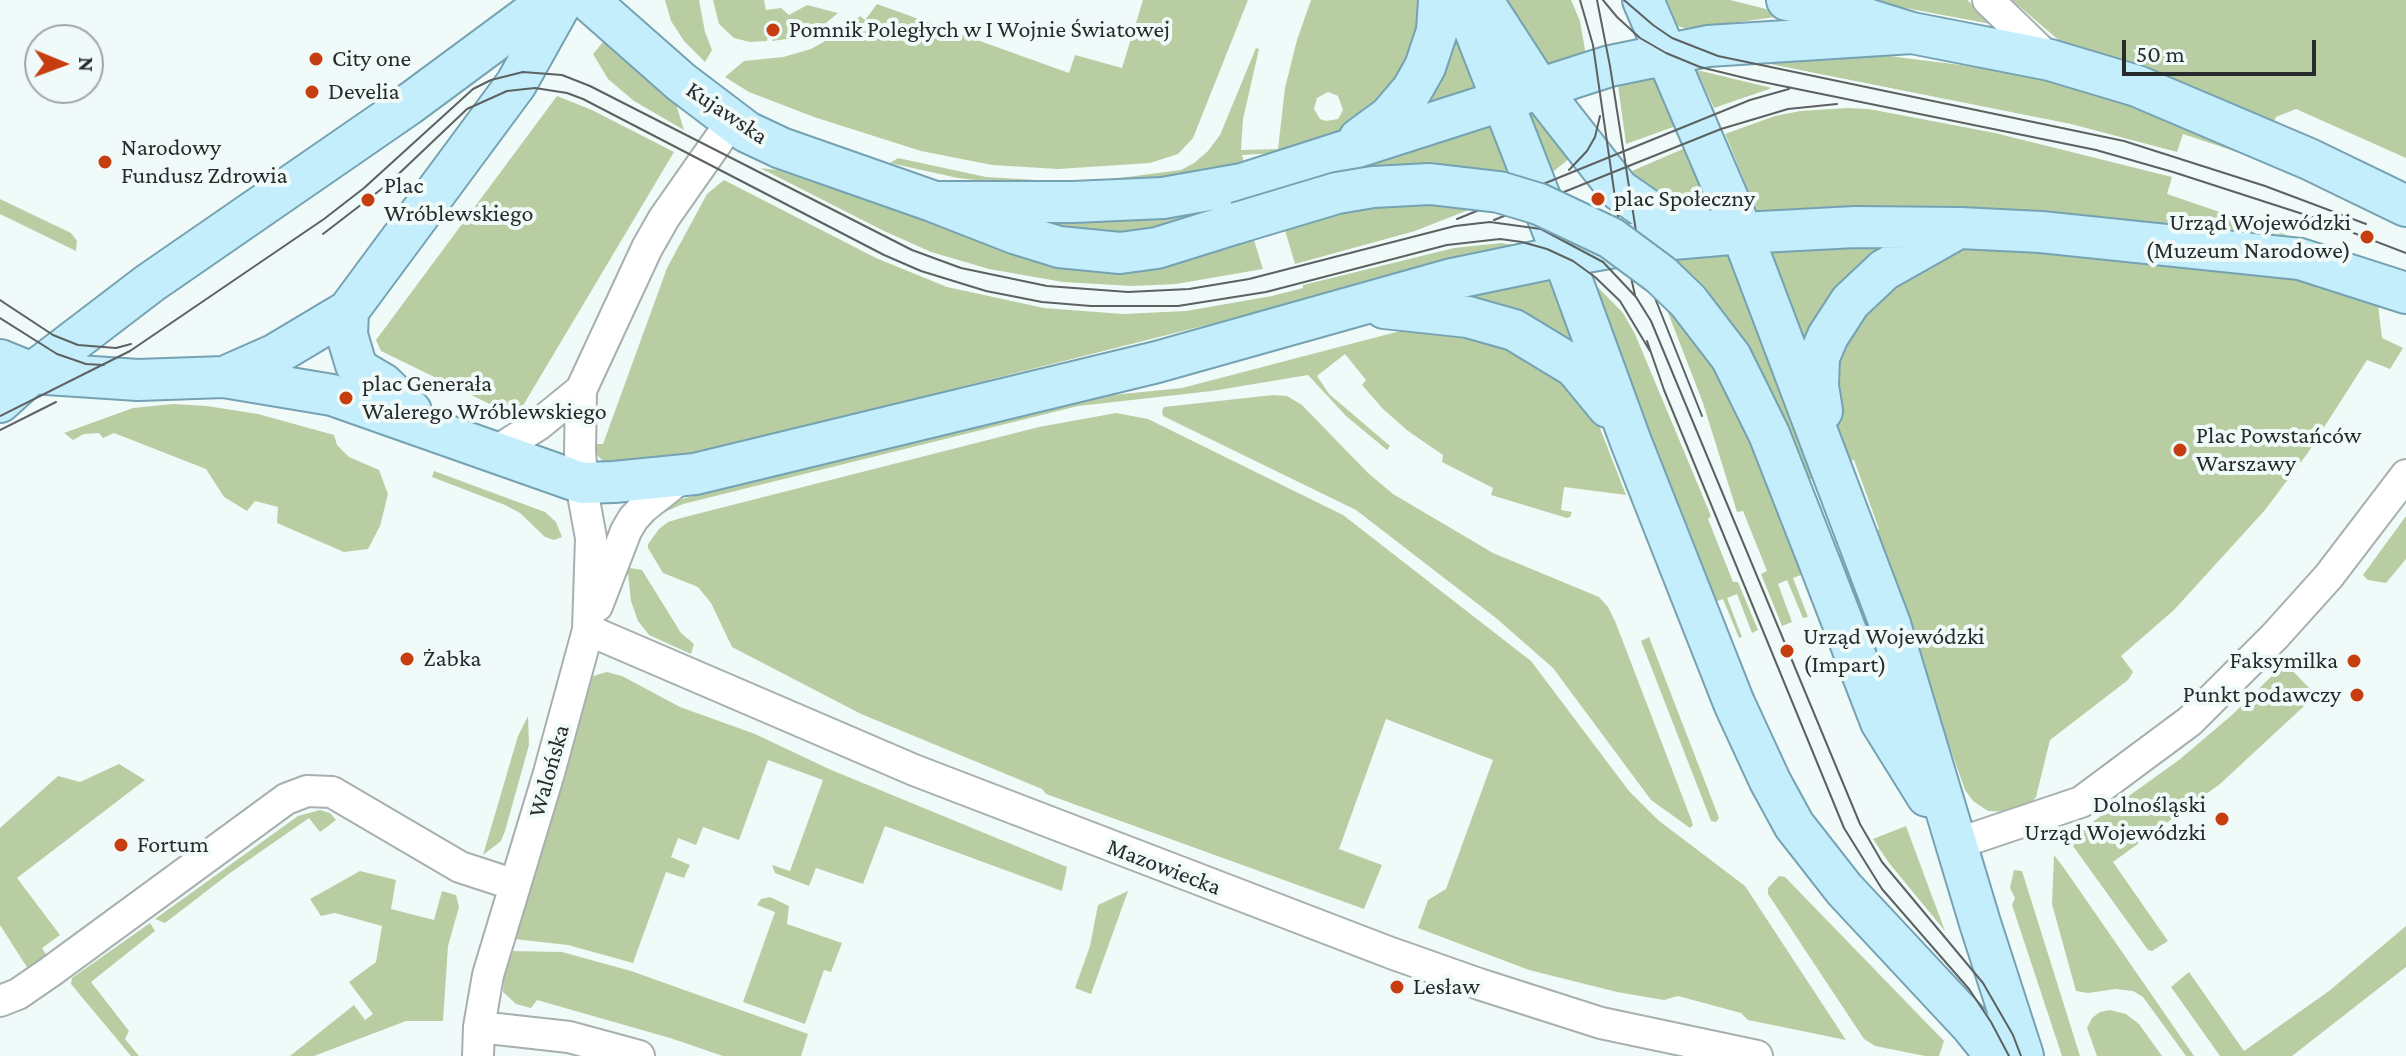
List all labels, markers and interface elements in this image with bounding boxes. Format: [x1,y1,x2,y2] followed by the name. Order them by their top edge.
[789,16,1170,44] place label: Pomnik Poległych w I Wojnie Światowej
[764,21,782,39] marker: Pomnik Poległych w I Wojnie Światowej
[24,24,104,104] north arrow
[2126,24,2320,74] scale bar
[2136,40,2185,67] text: 50 m
[332,45,411,73] place label: City one
[307,50,325,68] marker: City one
[74,57,99,72] text: N
[681,75,773,151] street label: Kujawska
[328,78,400,106] place label: Develia
[303,83,321,101] marker: Develia
[121,134,288,190] place label: Narodowy Fundusz Zdrowia
[96,153,114,171] marker: Narodowy Fundusz Zdrowia
[384,172,533,228] place label: Plac Wróblewskiego
[1614,185,1755,213] place label: plac Społeczny
[1589,190,1607,208] marker: plac Społeczny
[359,191,377,209] marker: Plac Wróblewskiego
[2145,209,2351,265] place label: Urząd Wojewódzki (Muzeum Narodowe)
[2358,228,2376,246] marker: Urząd Wojewódzki (Muzeum Narodowe)
[362,370,607,426] place label: plac Generała Walerego Wróblewskiego
[337,389,355,407] marker: plac Generała Walerego Wróblewskiego
[2196,422,2361,478] place label: Plac Powstańców Warszawy
[2171,441,2189,459] marker: Plac Powstańców Warszawy
[1803,623,1985,679] place label: Urząd Wojewódzki (Impart)
[1778,642,1796,660] marker: Urząd Wojewódzki (Impart)
[423,645,481,673] place label: Żabka
[2230,647,2338,675] place label: Faksymilka
[398,650,416,668] marker: Żabka
[2345,652,2363,670] marker: Faksymilka
[2183,681,2341,709] place label: Punkt podawczy
[2348,686,2366,704] marker: Punkt podawczy
[522,721,576,821] street label: Walońska
[2024,791,2206,847] place label: Dolnośląski Urząd Wojewódzki
[2213,810,2231,828] marker: Dolnośląski Urząd Wojewódzki
[137,831,209,859] place label: Fortum
[1103,832,1225,902] street label: Mazowiecka
[112,836,130,854] marker: Fortum
[1413,973,1480,1001] place label: Lesław
[1388,978,1406,996] marker: Lesław

